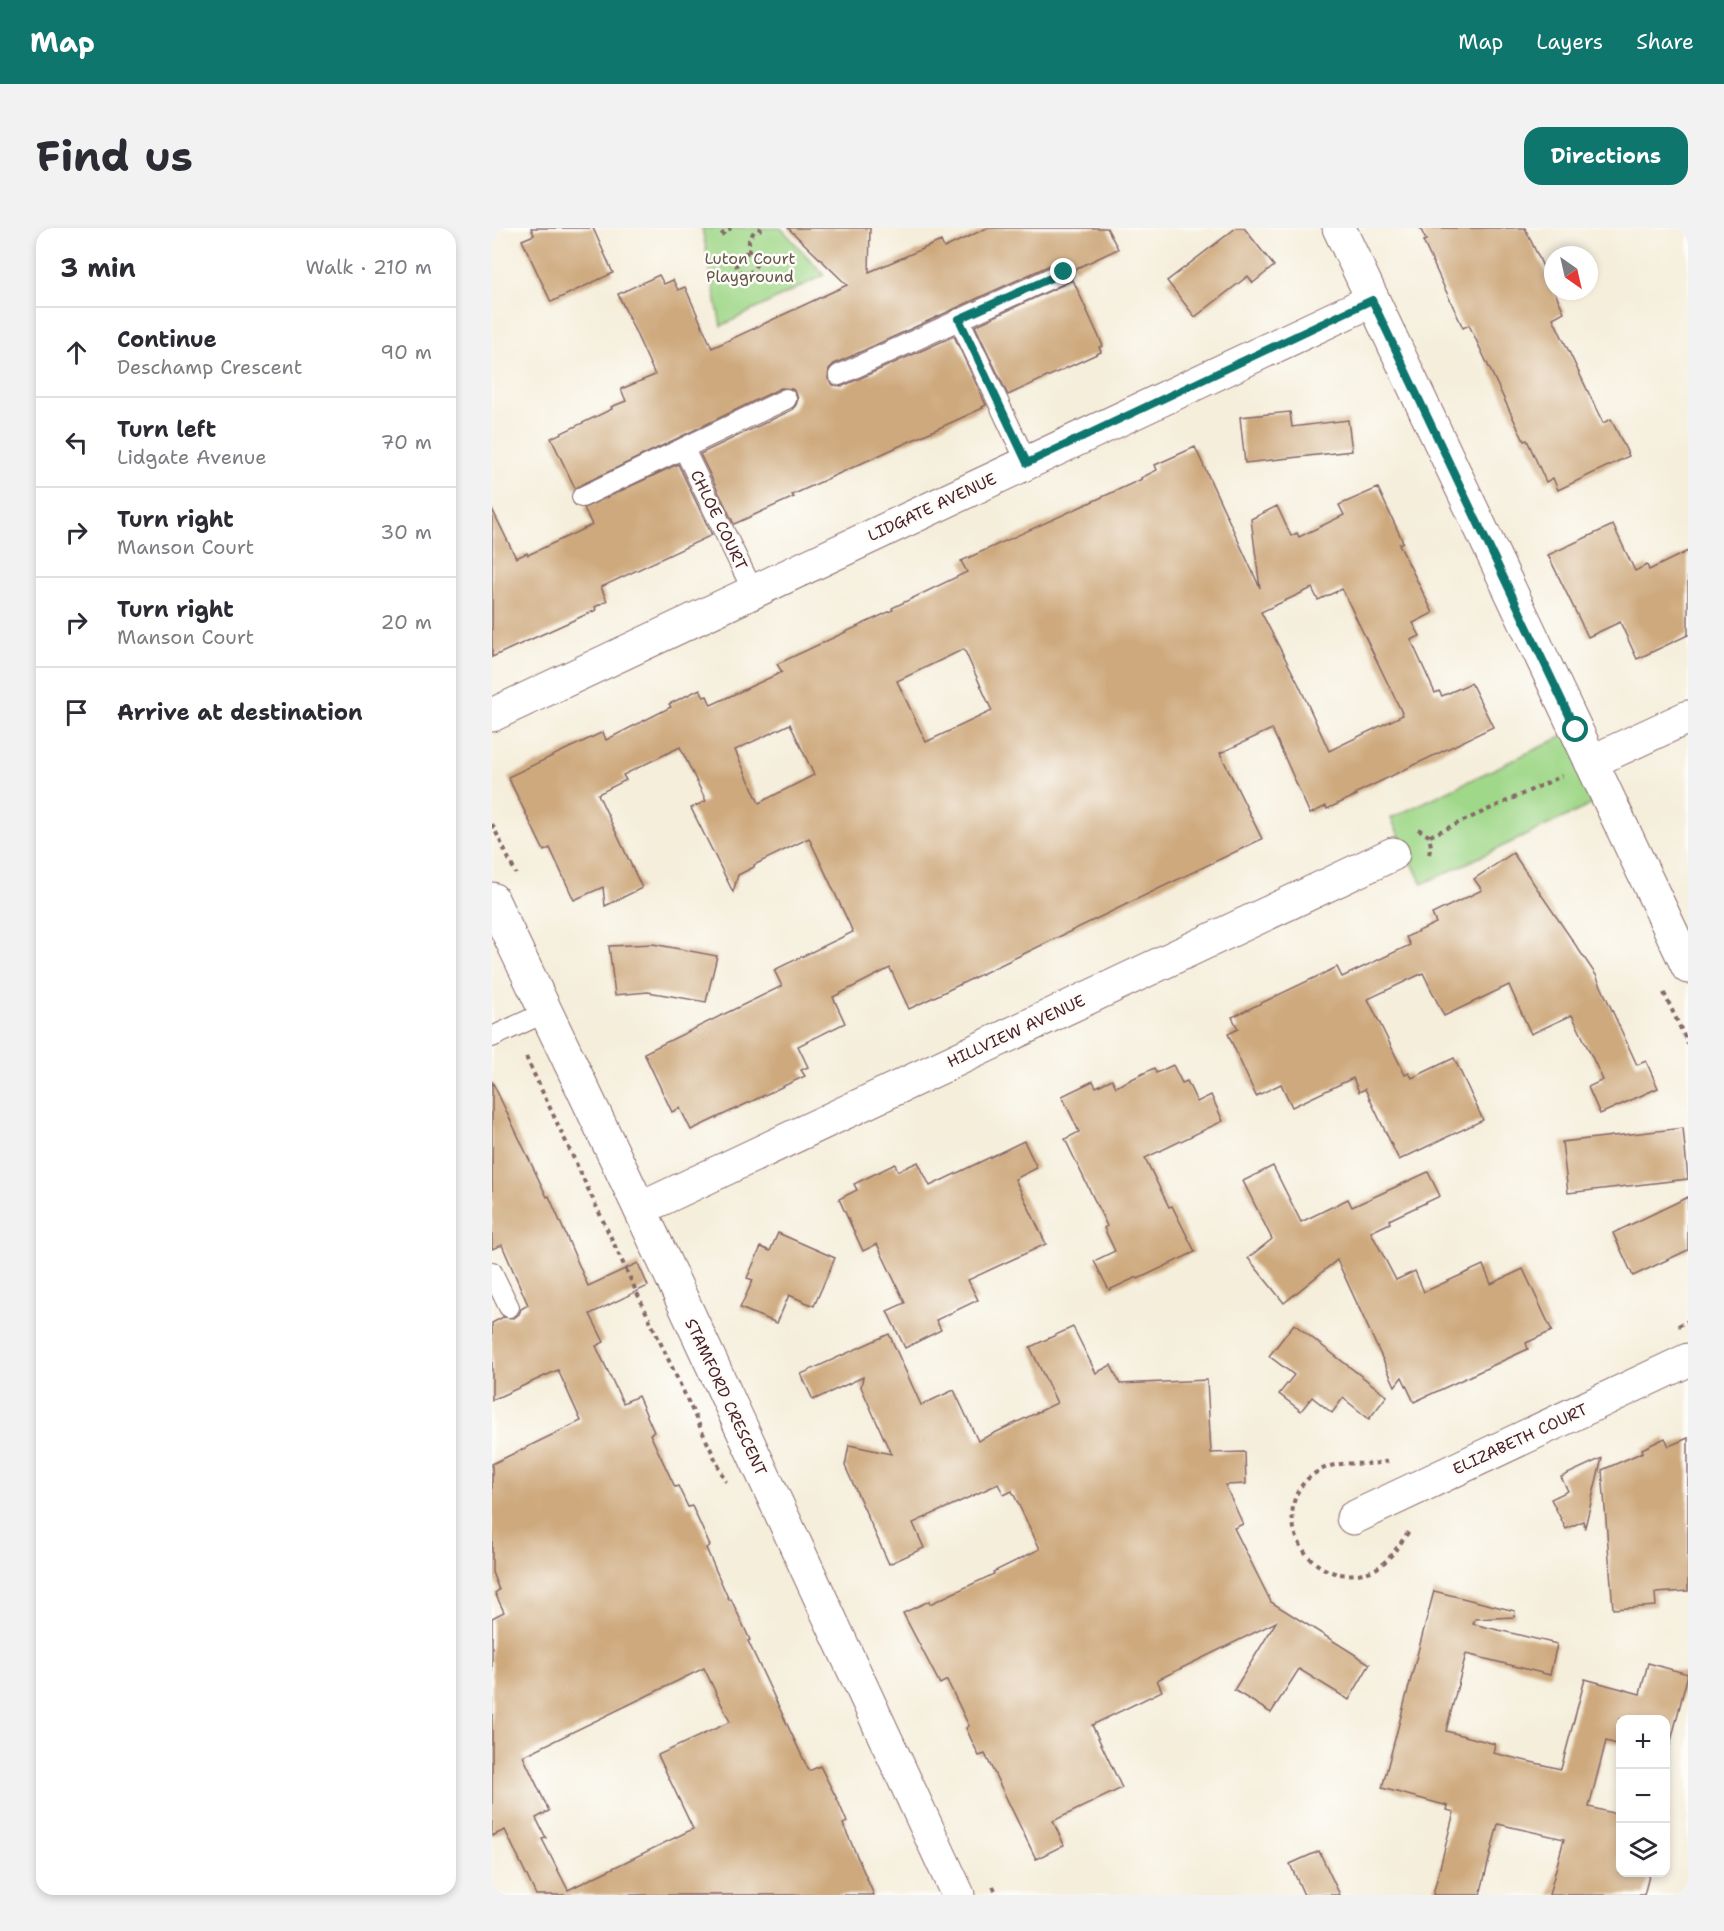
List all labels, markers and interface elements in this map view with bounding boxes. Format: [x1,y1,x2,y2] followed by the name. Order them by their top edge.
[30,23,95,61] text: Map
[1458,28,1503,56] text: Map
[1536,28,1603,56] text: Layers
[1636,28,1694,56] text: Share
[1524,127,1688,185] button: Directions
[36,128,193,184] text: Find us
[1544,246,1598,300] north arrow
[704,248,796,287] park label: Luton Court Playground
[60,250,136,285] text: 3 min
[306,254,432,280] text: Walk · 210 m
[1050,258,1076,284] route end
[117,325,217,354] text: Continue
[60,336,93,369] icon: ahead
[380,339,432,365] text: 90 m
[117,354,302,380] text: Deschamp Crescent
[117,415,216,444] text: Turn left
[60,426,93,459] icon: left
[380,429,432,455] text: 70 m
[117,444,267,470] text: Lidgate Avenue
[686,467,752,574] street label: CHLOE COURT
[864,468,1000,546] street label: LIDGATE AVENUE
[117,505,234,534] text: Turn right
[60,516,93,549] icon: right
[380,519,432,545] text: 30 m
[117,534,254,560] text: Manson Court
[117,595,234,624] text: Turn right
[60,606,93,639] icon: right
[381,609,432,635] text: 20 m
[117,624,254,650] text: Manson Court
[60,696,93,729] icon: arrive
[117,698,363,727] text: Arrive at destination
[1562,716,1588,742] route start
[944,990,1088,1072] street label: HILLVIEW AVENUE
[680,1315,772,1479] street label: STAMFORD CRESCENT
[1449,1399,1591,1479] street label: ELIZABETH COURT
[1616,1715,1670,1877] map controls
[1616,1715,1670,1769] button: +
[1616,1769,1670,1823] button: −
[1616,1823,1670,1877] button: layers

